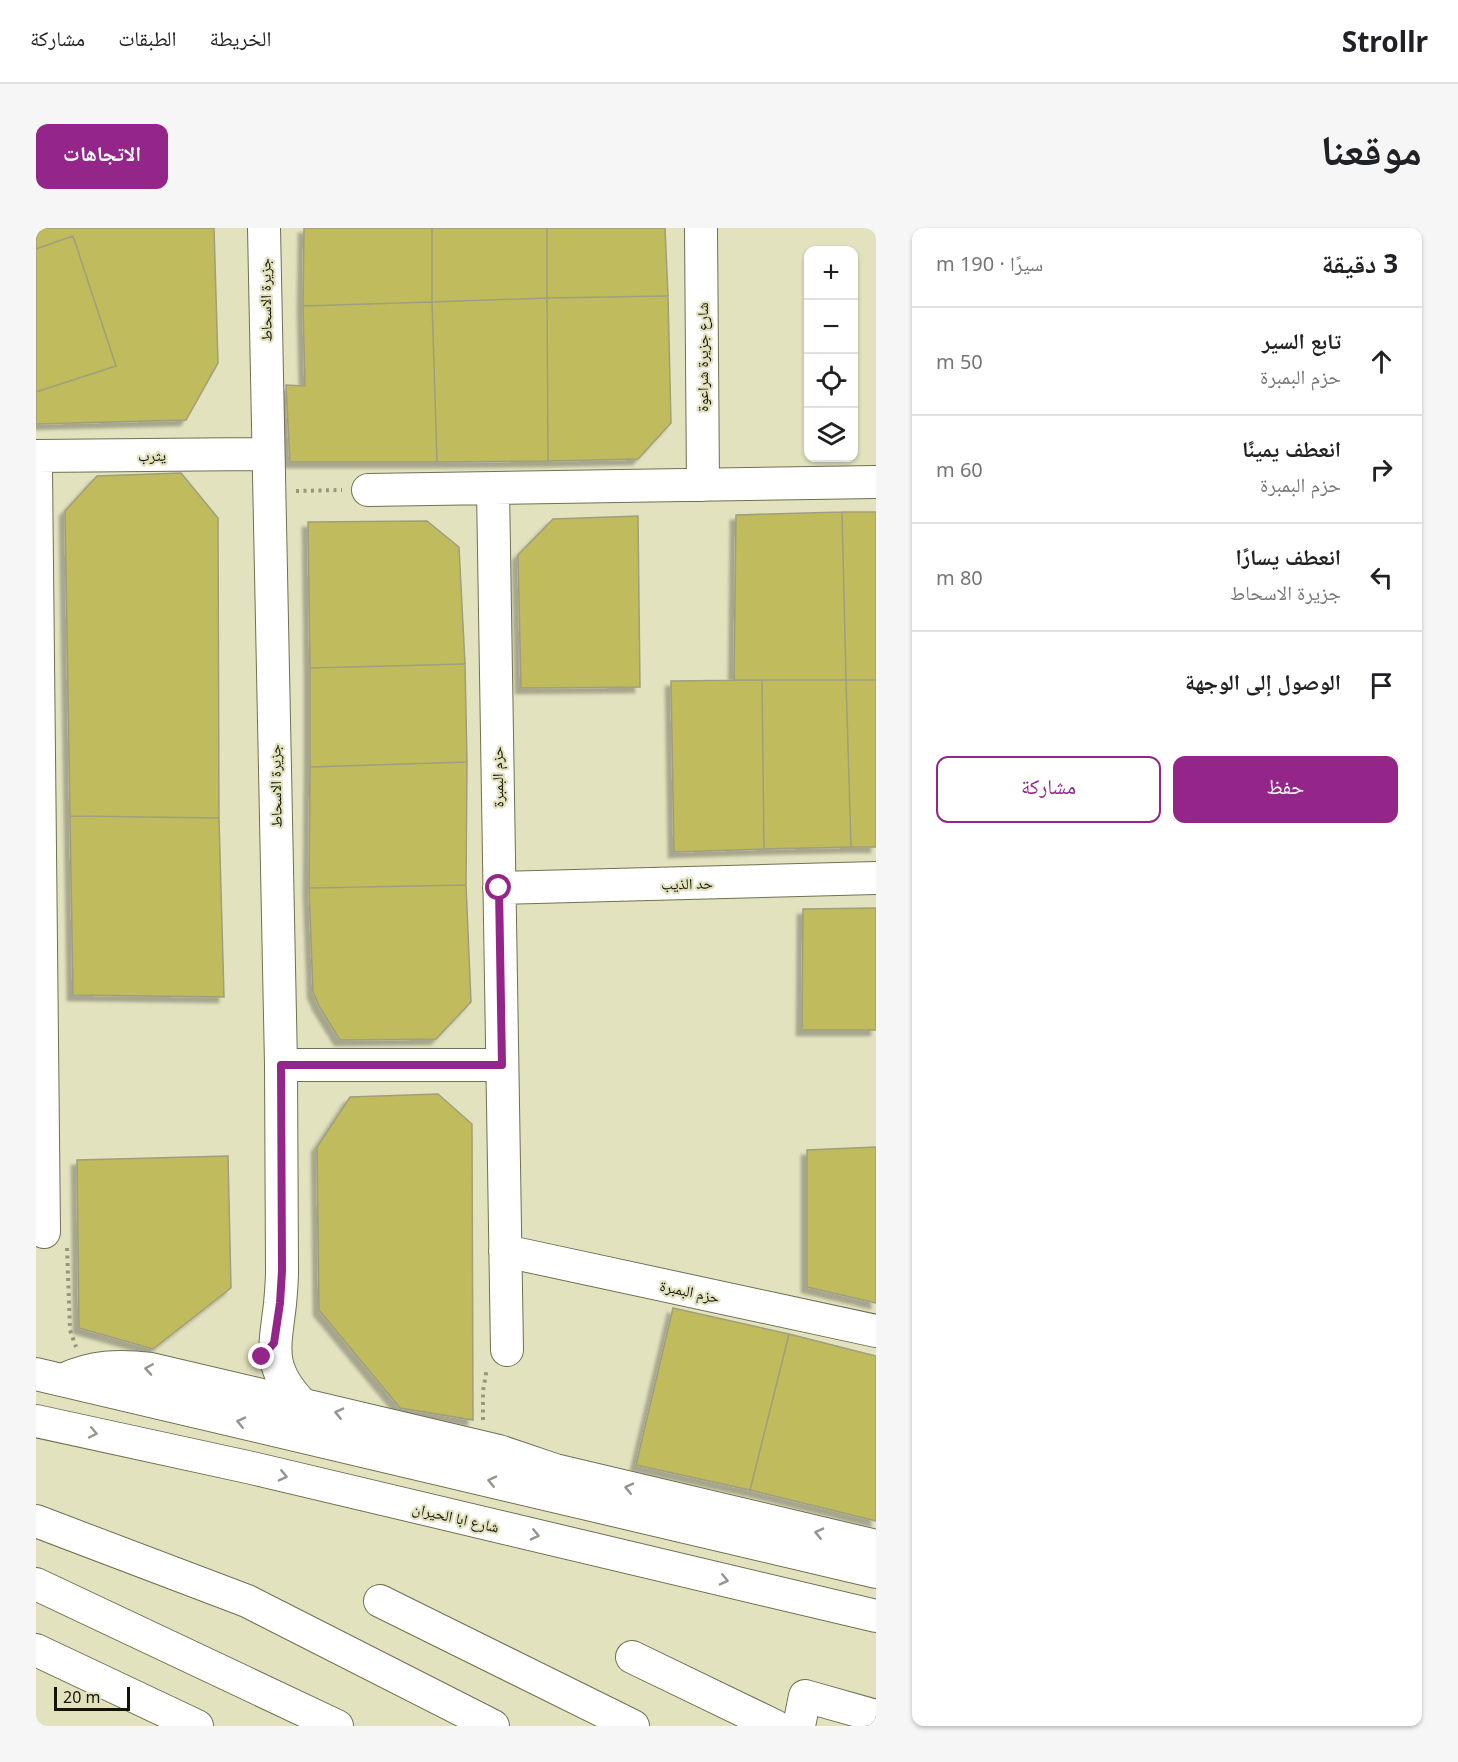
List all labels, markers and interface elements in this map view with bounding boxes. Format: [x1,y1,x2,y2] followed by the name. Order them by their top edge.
[1342,22,1428,60] text: Strollr
[30,24,85,52] text: مشاركة
[118,24,177,52] text: الطبقات
[210,24,271,52] text: الخريطة
[1321,120,1422,177] text: موقعنا
[36,124,168,189] button: الاتجاهات
[1322,245,1398,281] text: 3 دقيقة
[804,246,858,462] map controls
[804,246,858,300] button: +
[936,250,1043,277] text: سيرًا · 190 m
[254,258,276,342] street label: جزيرة الاسحاط
[804,300,858,354] button: −
[692,302,713,412] street label: شارع جزيرة شراعوة
[1262,325,1341,355] text: تابع السير
[1365,345,1398,378] icon: ahead
[936,348,983,375] text: 50 m
[804,354,858,408] button: locate
[1260,363,1341,390] text: حزم البمبرة
[804,408,858,462] button: layers
[1242,433,1341,463] text: انعطف يمينًا
[138,445,167,465] street label: يثرب
[1365,453,1398,486] icon: right
[936,456,983,483] text: 60 m
[1260,471,1341,498] text: حزم البمبرة
[1236,541,1341,571] text: انعطف يسارًا
[1365,561,1398,594] icon: left
[936,564,983,591] text: 80 m
[1230,579,1341,606] text: جزيرة الاسحاط
[1185,666,1341,696] text: الوصول إلى الوجهة
[1365,669,1398,702] icon: arrive
[264,744,286,828] street label: جزيرة الاسحاط
[486,746,509,808] street label: حزم البمبرة
[936,756,1161,823] button: مشاركة
[1173,756,1398,823] button: حفظ
[661,873,714,893] street label: حد الذيب
[485,874,511,900] route start
[658,1275,722,1308] street label: حزم البمبرة
[248,1343,274,1369] route end
[145,1363,154,1375] one-way arrow
[334,1407,344,1420] one-way arrow
[236,1416,246,1429] one-way arrow
[88,1426,98,1439] one-way arrow
[278,1468,288,1481] one-way arrow
[487,1476,497,1489] one-way arrow
[625,1482,635,1495] one-way arrow
[410,1497,501,1538] street label: شارع ابا الحيران
[814,1527,824,1540] one-way arrow
[529,1528,539,1541] one-way arrow
[719,1573,729,1586] one-way arrow
[54,1684,130,1712] scale bar
[63,1686,100,1708] text: 20 m

